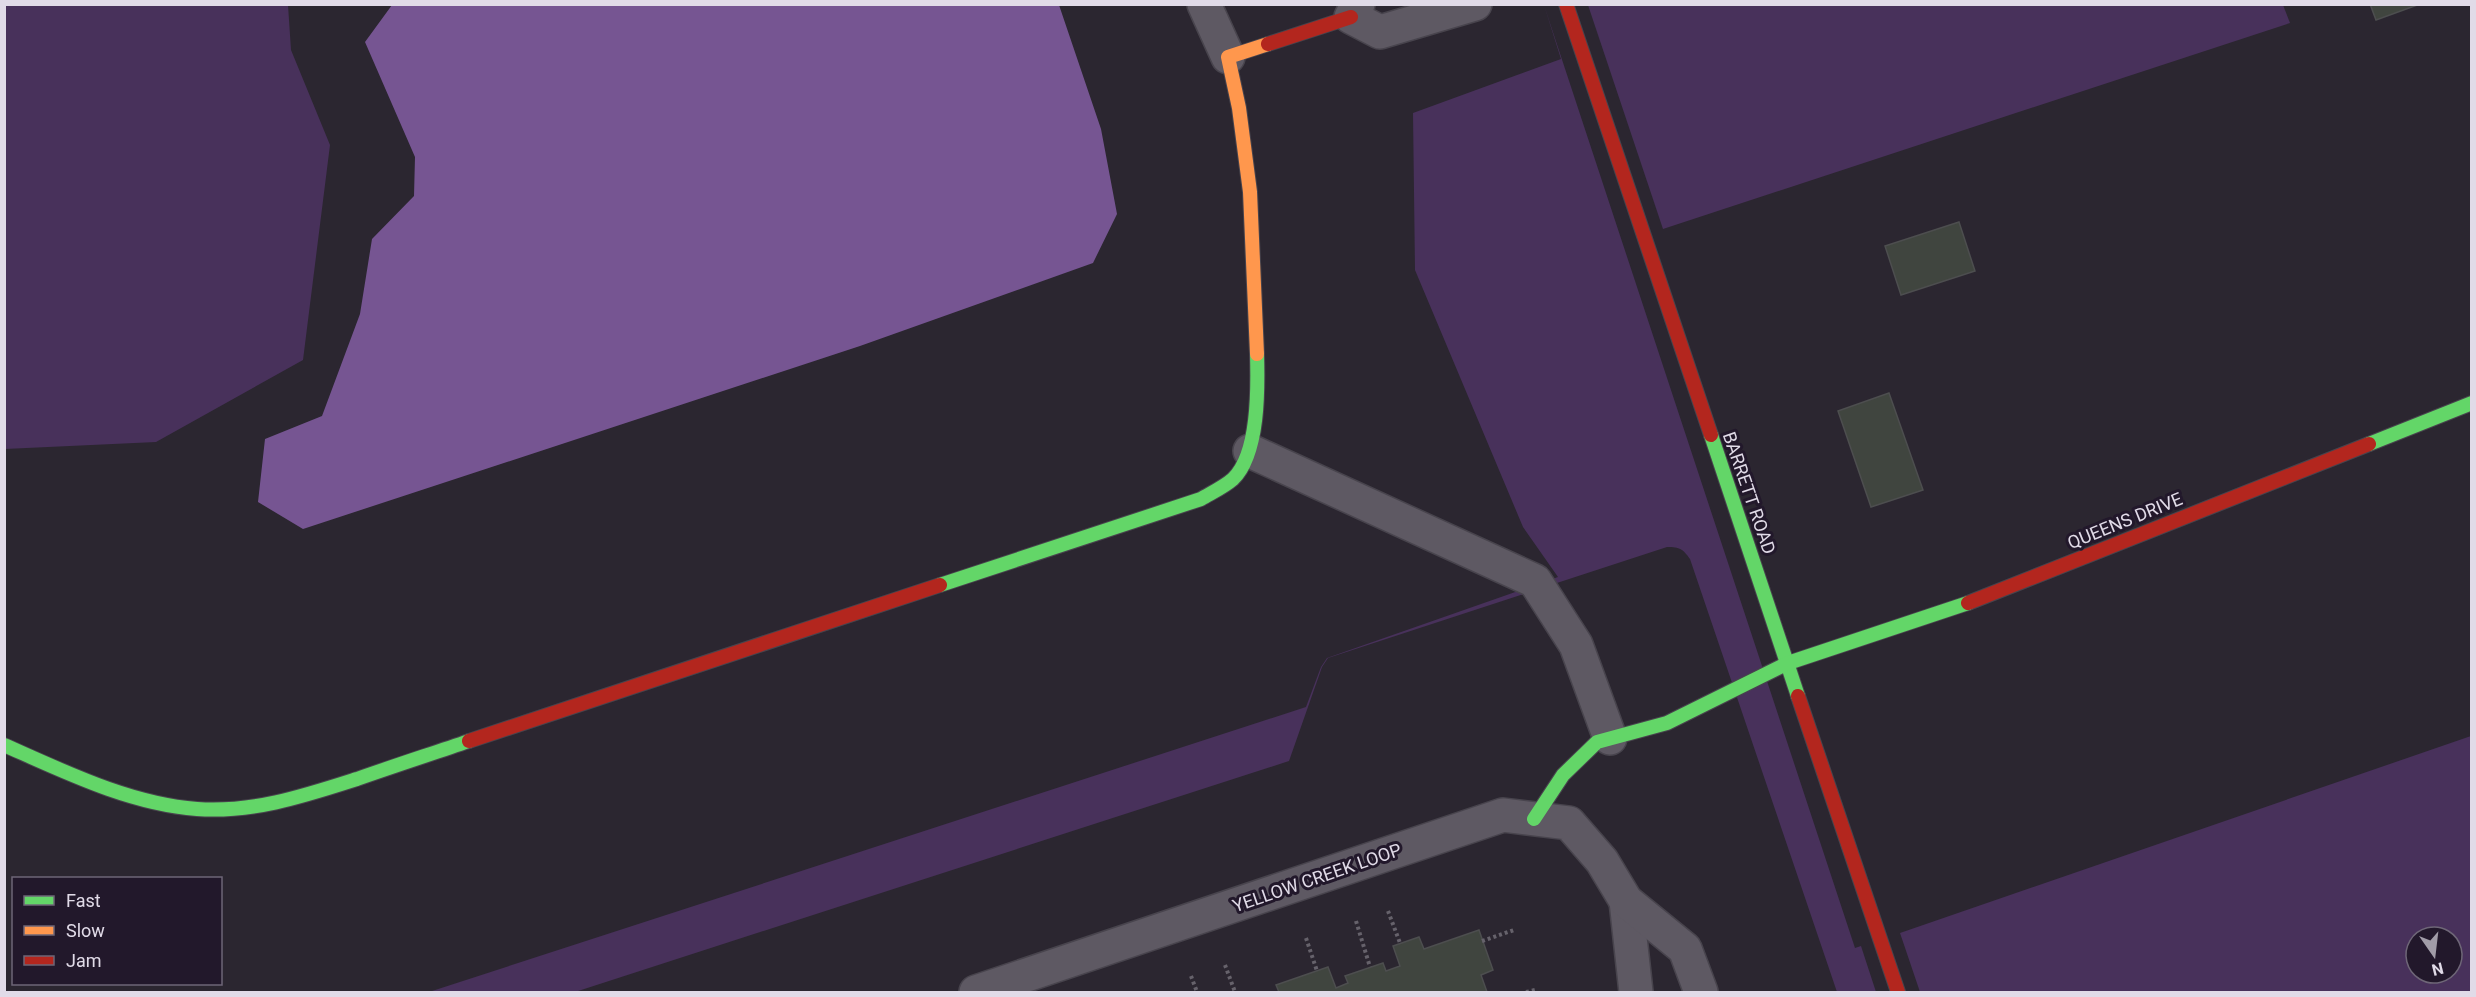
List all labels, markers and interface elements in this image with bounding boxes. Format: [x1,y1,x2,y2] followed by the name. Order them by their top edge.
[1719,429,1780,557] street label: BARRETT ROAD
[2064,488,2185,553] street label: QUEENS DRIVE
[1230,839,1404,916] street label: YELLOW CREEK LOOP
[12,877,222,985] legend
[66,890,101,911] text: Fast
[66,920,105,941] text: Slow
[2404,925,2464,985] north arrow
[66,950,102,971] text: Jam
[2430,958,2445,980] text: N

